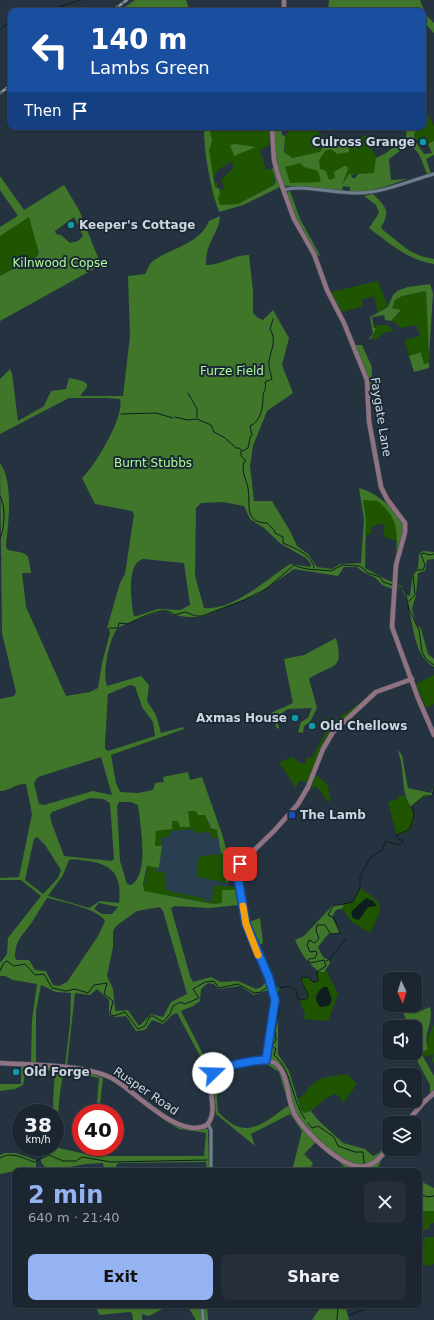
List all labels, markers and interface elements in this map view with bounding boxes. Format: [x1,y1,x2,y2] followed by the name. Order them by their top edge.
[90,23,187,56] text: 140 m
[24,24,76,76] icon: left
[90,57,210,78] text: Lambs Green
[69,100,91,122] icon: arrive
[24,102,61,120] text: Then
[312,135,415,149] place label: Culross Grange
[418,137,428,147] marker: Culross Grange
[79,218,195,232] place label: Keeper's Cottage
[66,220,76,230] marker: Keeper's Cottage
[12,256,108,270] park label: Kilnwood Copse
[200,364,264,378] park label: Furze Field
[368,376,394,458] street label: Faygate Lane
[114,456,192,470] park label: Burnt Stubbs
[196,711,287,725] place label: Axmas House
[290,713,300,723] marker: Axmas House
[320,719,407,733] place label: Old Chellows
[307,721,317,731] marker: Old Chellows
[300,808,366,822] place label: The Lamb
[287,810,297,820] marker: The Lamb
[223,847,257,881] pin
[229,853,251,875] icon: arrive
[382,972,422,1012] north arrow
[382,972,422,1156] map controls
[382,1020,422,1060] button: sound
[192,1052,234,1094] position arrow
[111,1064,181,1118] street label: Rusper Road
[24,1065,90,1079] place label: Old Forge
[11,1067,21,1077] marker: Old Forge
[382,1068,422,1108] button: search
[72,1104,124,1156] speed limit sign: 40
[24,1113,52,1137] text: 38
[382,1116,422,1156] button: layers
[25,1134,51,1145] text: km/h
[28,1181,103,1209] text: 2 min
[364,1181,406,1223] button: close
[28,1210,119,1225] text: 640 m · 21:40
[28,1254,213,1300] button: Exit
[221,1254,406,1300] button: Share

